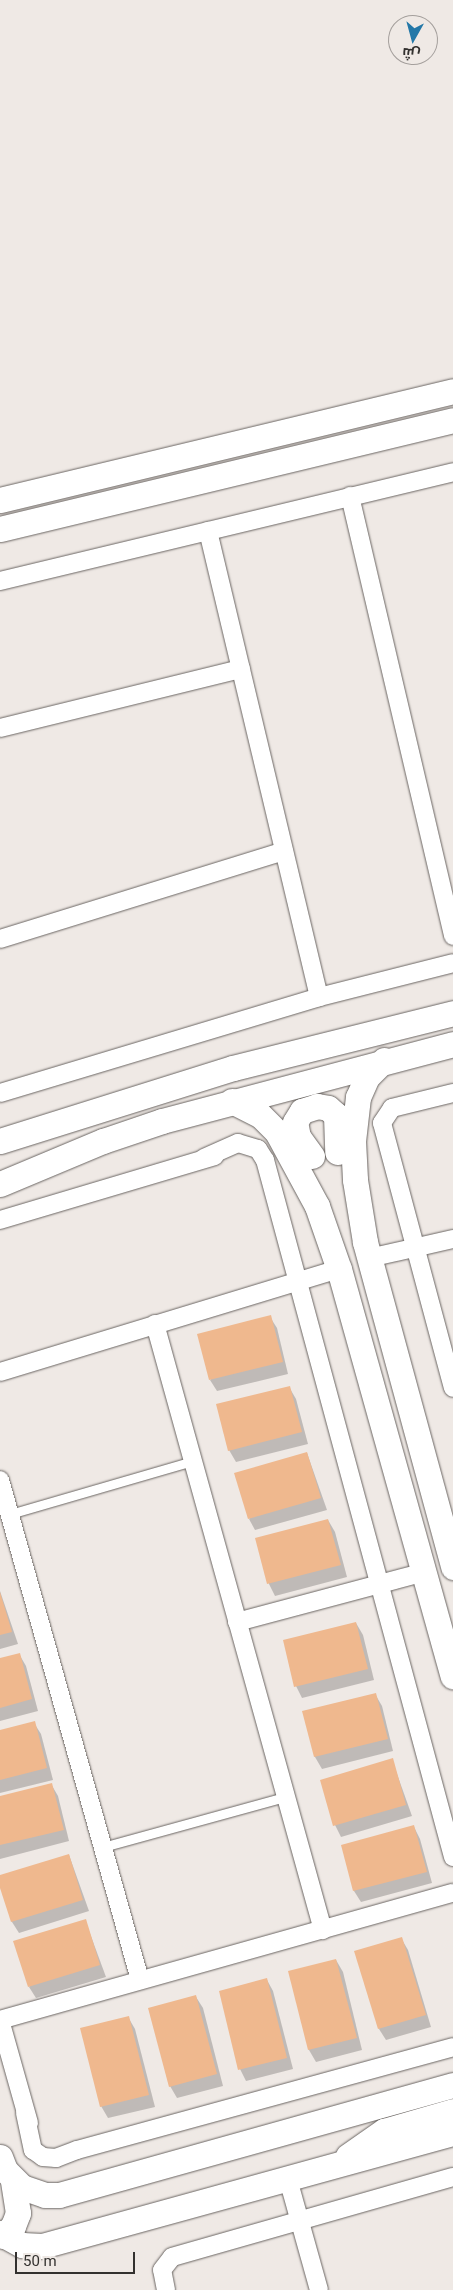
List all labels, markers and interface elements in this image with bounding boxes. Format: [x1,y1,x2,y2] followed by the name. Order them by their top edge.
[388,15,438,65] north arrow
[401,45,421,63] text: ش
[18,2242,138,2274] scale bar
[23,2252,57,2270] text: 50 m

